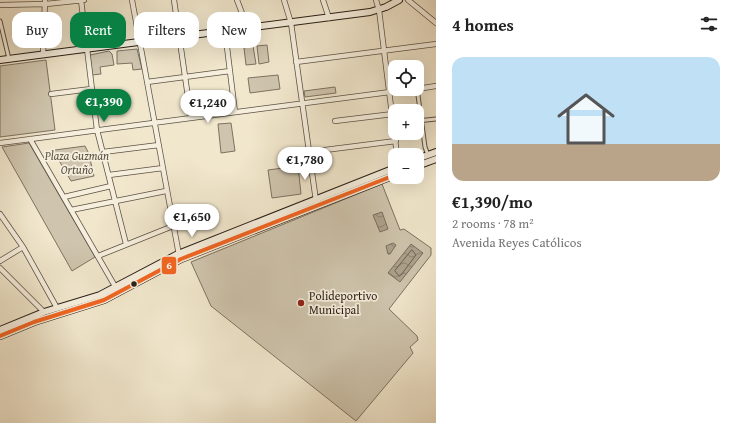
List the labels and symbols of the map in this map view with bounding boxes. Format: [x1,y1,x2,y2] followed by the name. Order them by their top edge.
[71,89,137,123] pin: €1,390
[175,90,241,124] pin: €1,240
[44,147,109,178] park label: Plaza Guzmán Ortuño
[272,147,338,181] pin: €1,780
[159,204,225,238] pin: €1,650
[161,256,177,275] line badge: 6
[166,257,172,273] text: 6
[129,279,139,289] unlabelled marker
[309,287,377,318] place label: Polideportivo Municipal
[296,298,306,308] marker: Polideportivo Municipal

